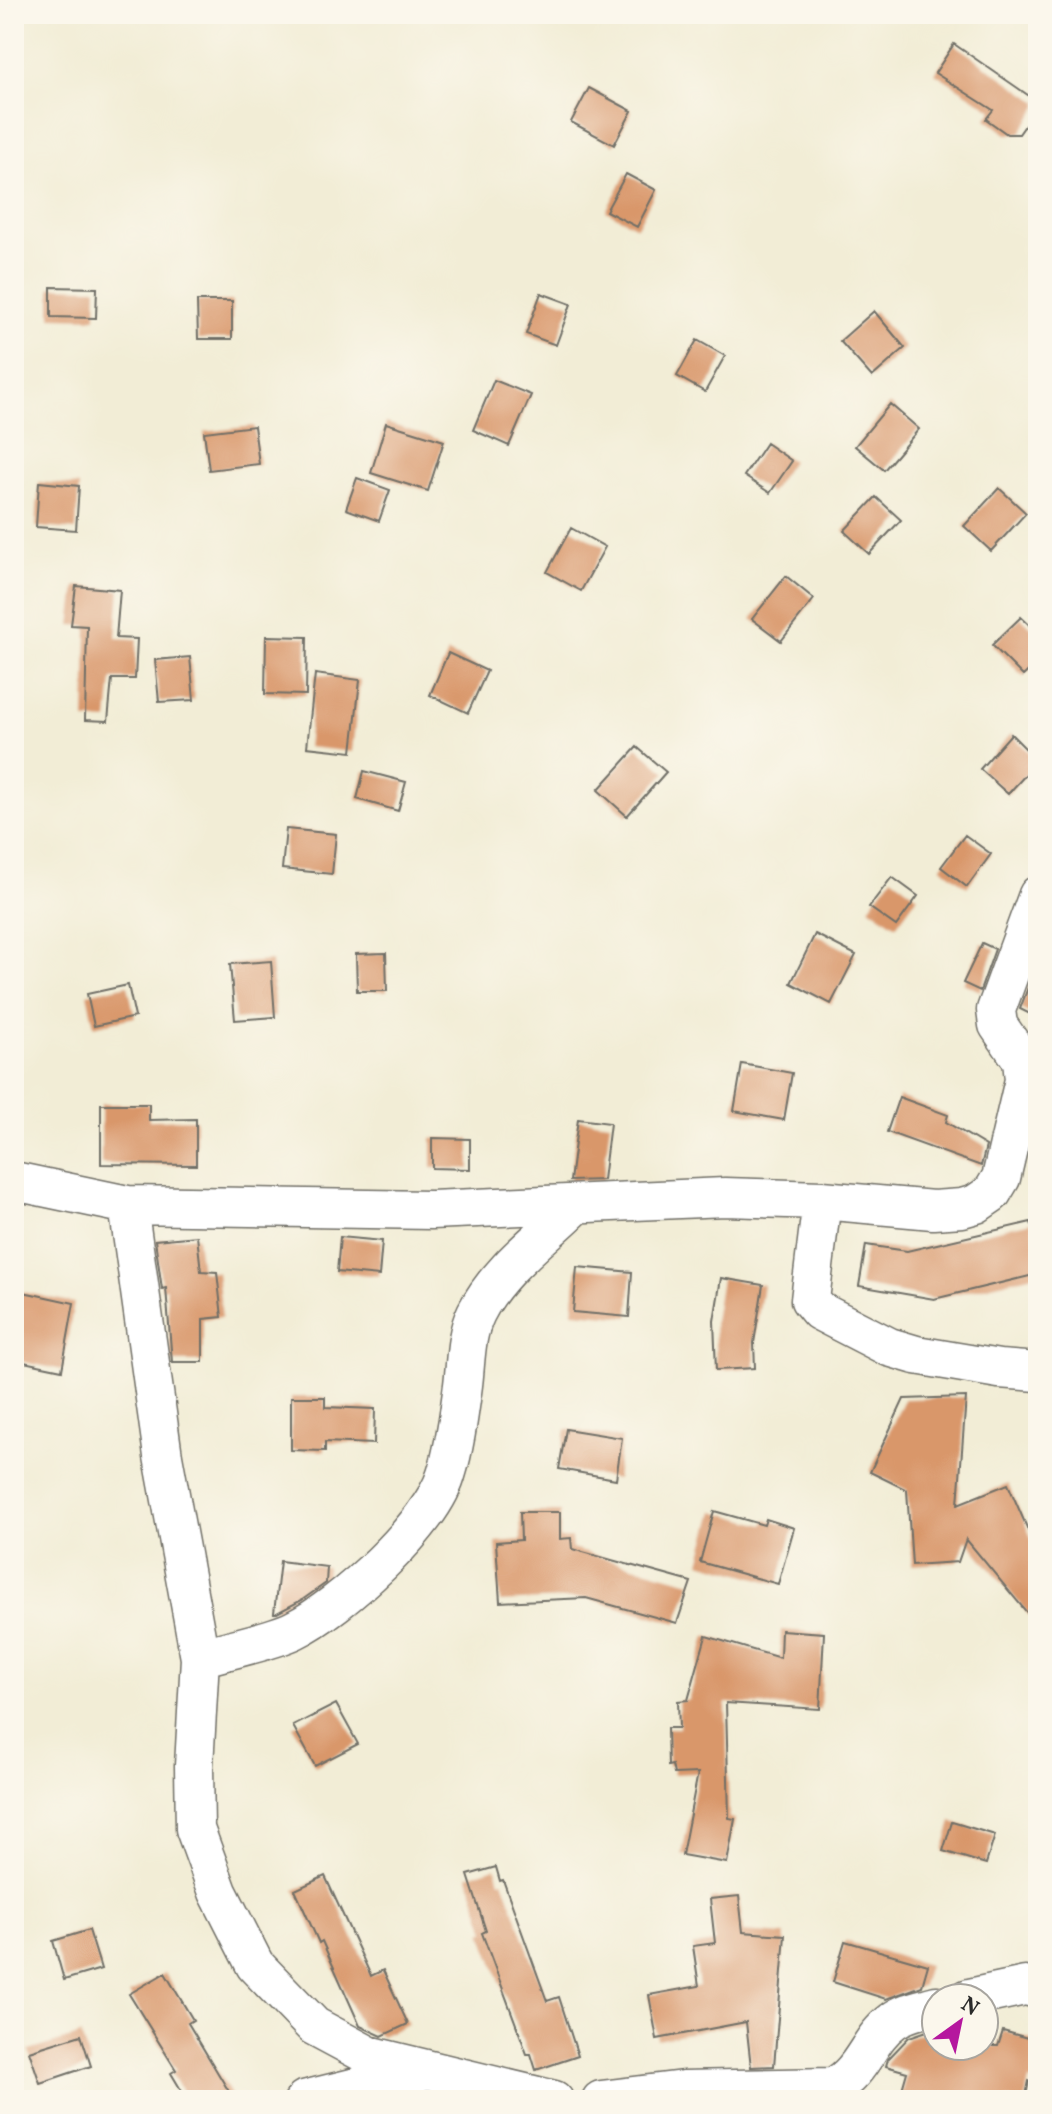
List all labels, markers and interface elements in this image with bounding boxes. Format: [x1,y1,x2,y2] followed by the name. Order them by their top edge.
[920,1982,1000,2062] north arrow
[954,1990,985,2025] text: N

